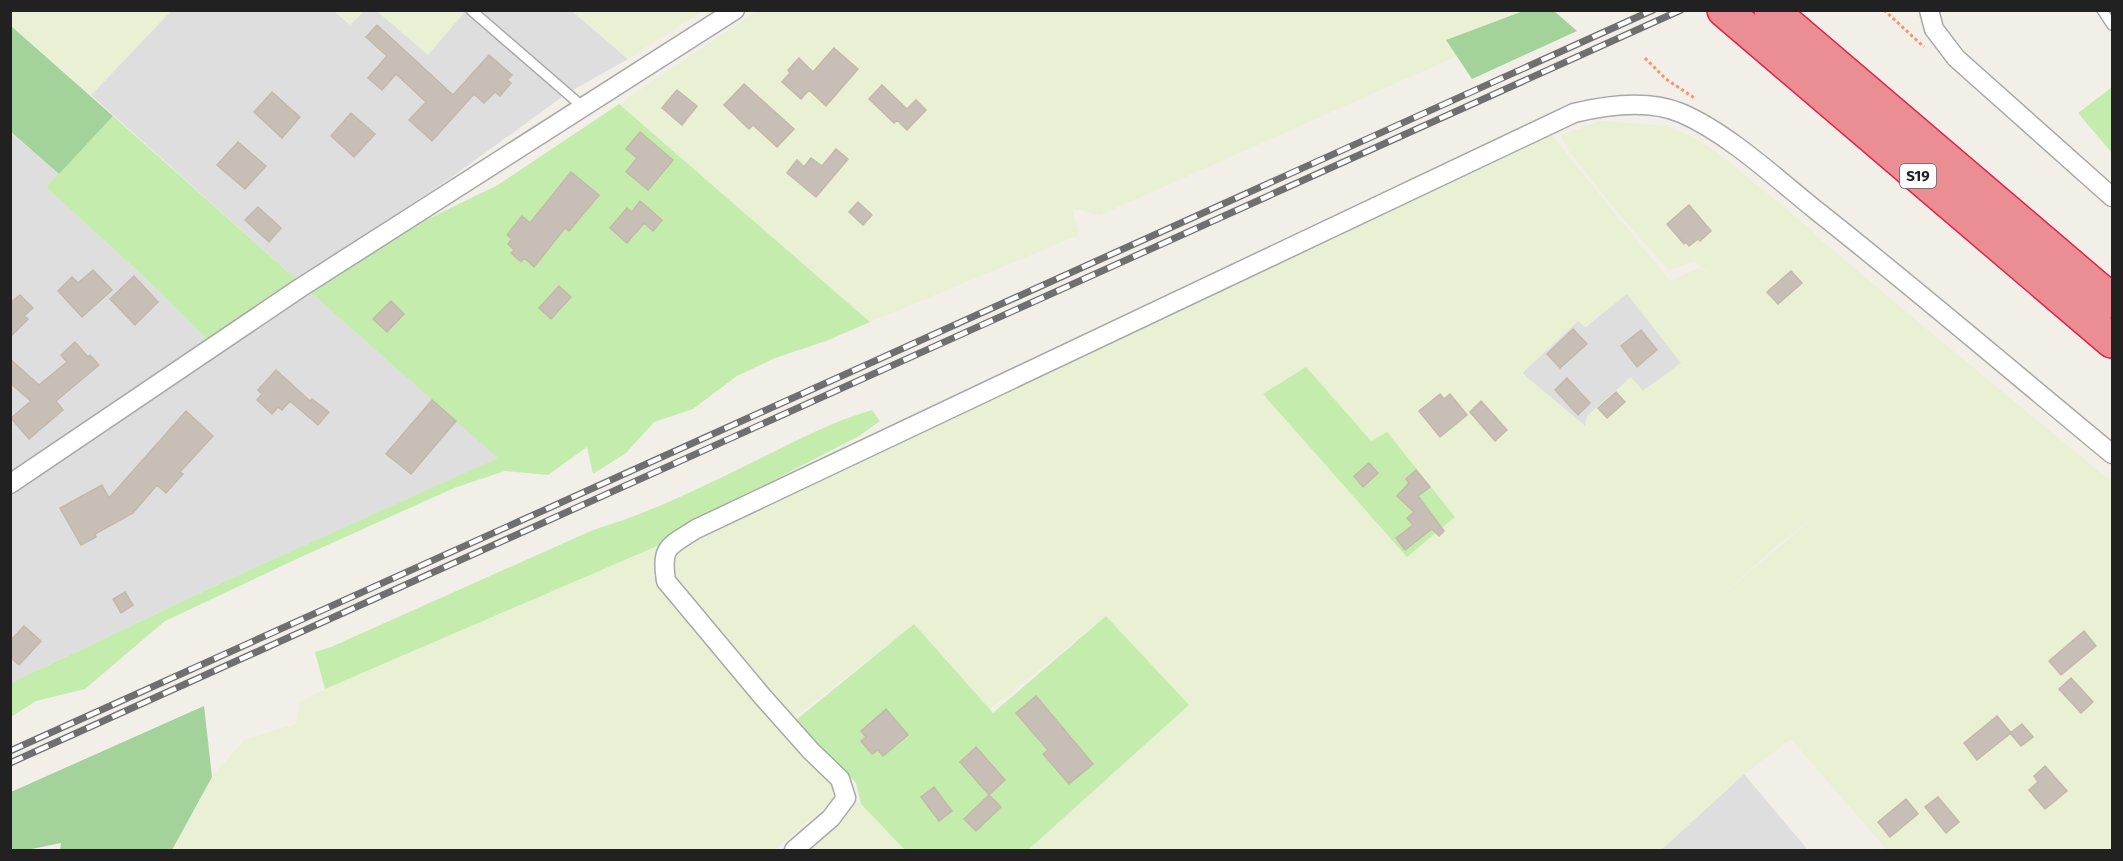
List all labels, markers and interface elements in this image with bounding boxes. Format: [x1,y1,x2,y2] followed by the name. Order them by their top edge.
[1900,164,1936,188] road number: S19

